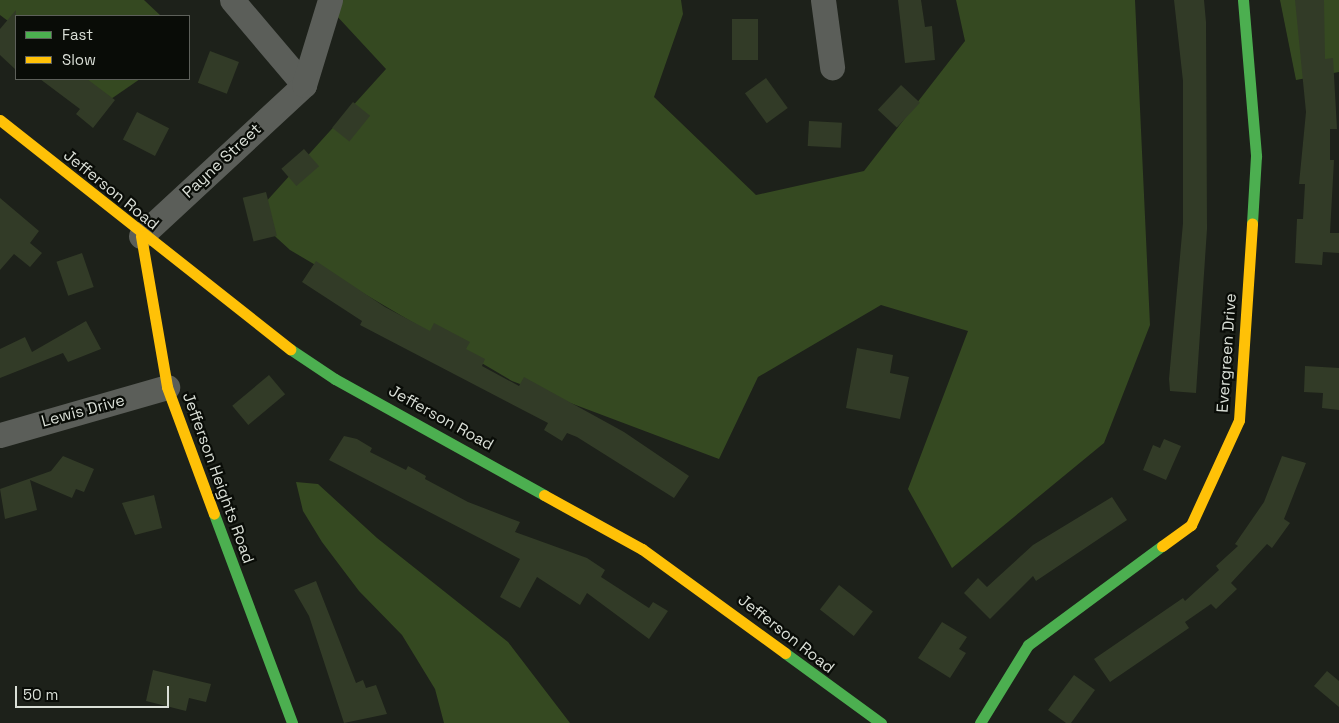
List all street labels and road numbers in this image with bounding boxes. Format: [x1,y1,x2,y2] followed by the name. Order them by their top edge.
[179,120,265,202] street label: Payne Street
[60,146,162,234] street label: Jefferson Road
[1213,293,1241,413] street label: Evergreen Drive
[385,381,497,455] street label: Jefferson Road
[178,390,258,566] street label: Jefferson Heights Road
[39,391,127,431] street label: Lewis Drive
[734,590,838,678] street label: Jefferson Road

